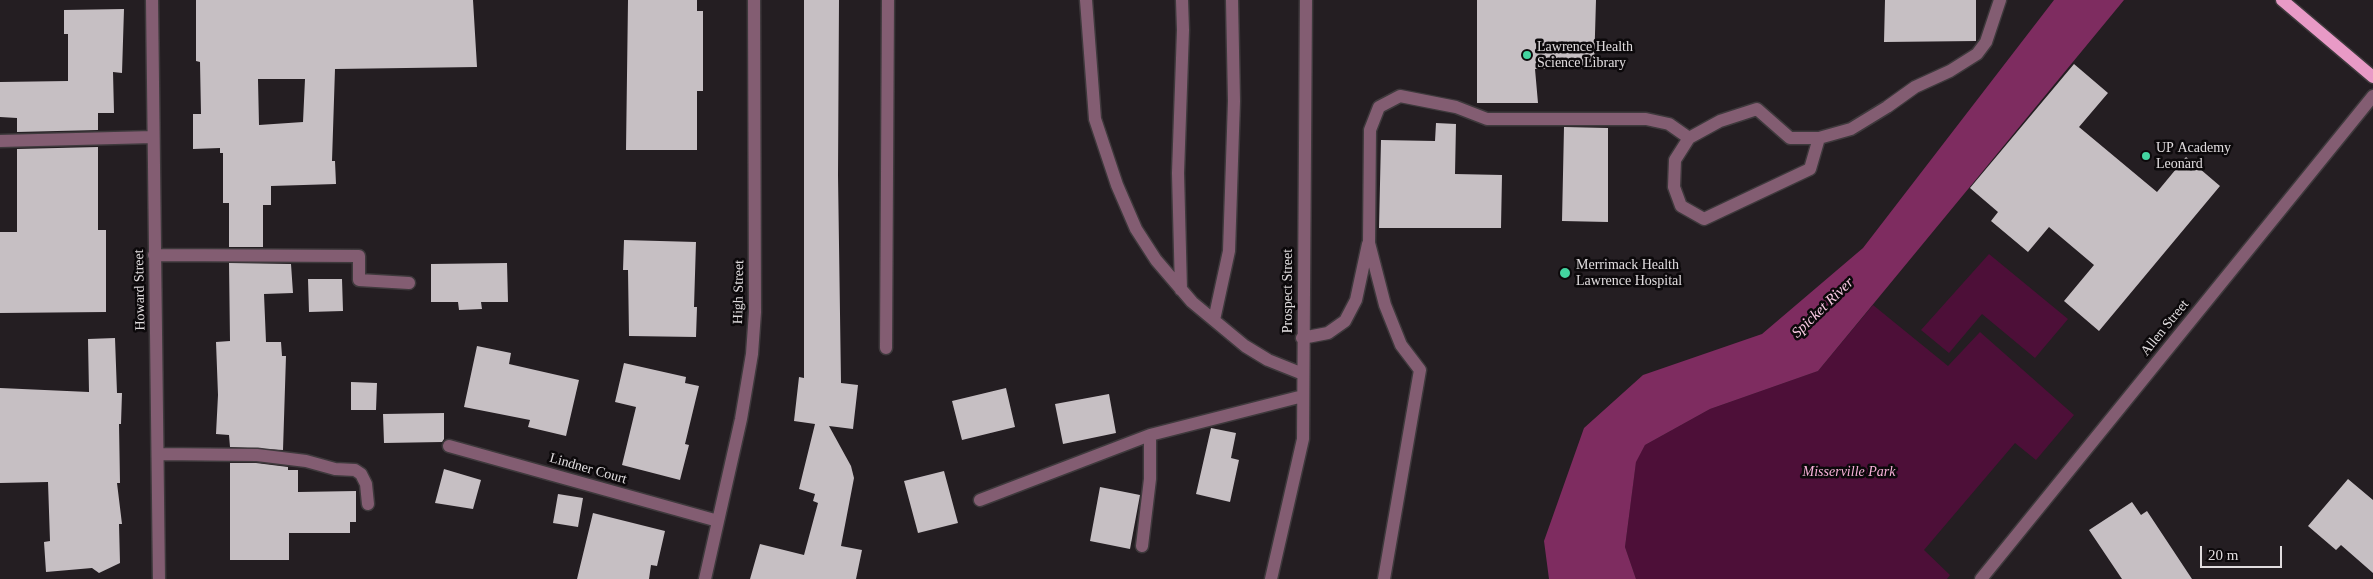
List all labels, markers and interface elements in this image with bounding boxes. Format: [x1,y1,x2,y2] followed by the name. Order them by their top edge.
[1537,39,1633,72] place label: Lawrence Health Science Library
[1521,49,1533,61] marker: Lawrence Health Science Library
[2156,140,2231,172] place label: UP Academy Leonard
[2140,150,2152,162] marker: UP Academy Leonard
[131,249,149,331] street label: Howard Street
[1280,249,1296,333] street label: Prospect Street
[1576,257,1682,290] place label: Merrimack Health Lawrence Hospital
[730,260,748,324] street label: High Street
[1558,266,1572,280] marker: Merrimack Health Lawrence Hospital
[1788,274,1858,342] water label: Spicket River
[2137,297,2193,359] street label: Allen Street
[547,450,629,488] street label: Lindner Court
[1803,464,1895,480] park label: Misserville Park
[2203,536,2286,568] scale bar
[2208,547,2238,563] text: 20 m

